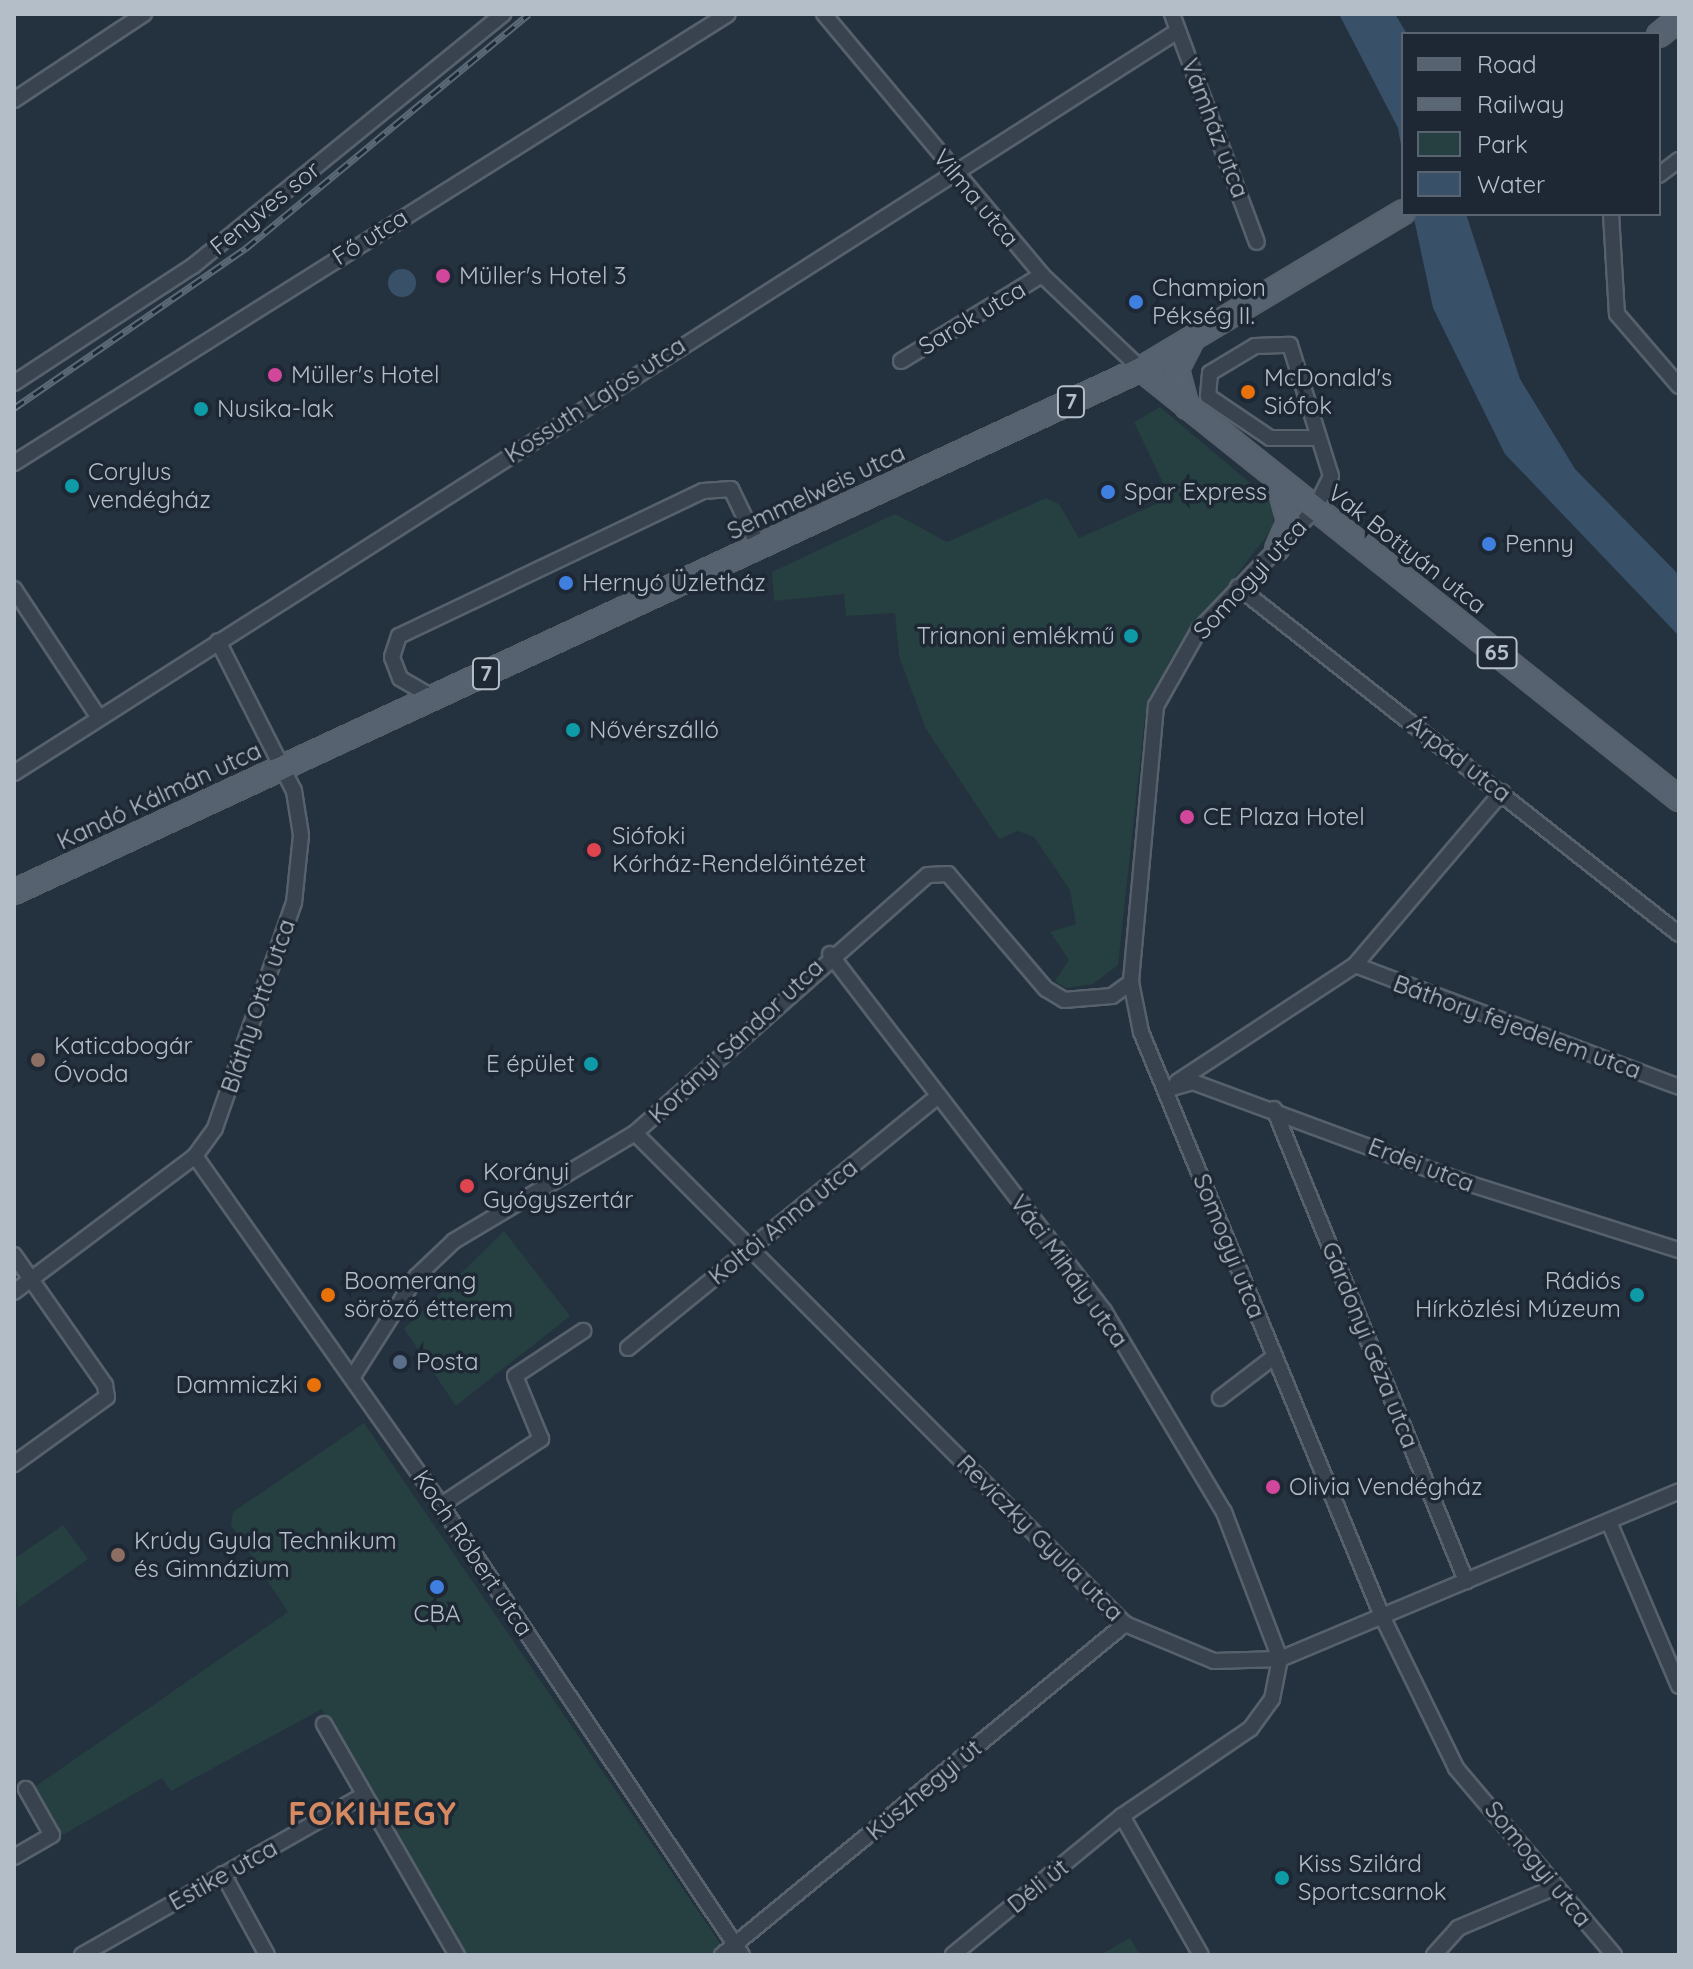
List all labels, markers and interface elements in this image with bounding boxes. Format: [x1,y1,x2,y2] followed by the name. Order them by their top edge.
[1401,32,1661,216] legend
[1477,49,1537,79] text: Road
[1175,54,1255,202] street label: Vámház utca
[1477,89,1564,119] text: Railway
[1477,129,1528,159] text: Park
[927,143,1025,253] street label: Vilma utca
[204,155,326,261] street label: Fenyves sor
[1477,169,1545,199] text: Water
[327,203,413,271] street label: Fő utca
[459,262,627,290] place label: Müller's Hotel 3
[434,267,452,285] marker: Müller's Hotel 3
[1152,274,1266,330] place label: Champion Pékség II.
[913,275,1031,361] street label: Sarok utca
[1127,293,1145,311] marker: Champion Pékség II.
[499,331,691,469] street label: Kossuth Lajos utca
[291,361,439,389] place label: Müller's Hotel
[1264,364,1392,420] place label: McDonald's Siófok
[266,366,284,384] marker: Müller's Hotel
[1239,383,1257,401] marker: McDonald's Siófok
[1055,384,1087,420] road number: 7
[217,395,334,423] place label: Nusika-lak
[192,400,210,418] marker: Nusika-lak
[723,438,909,546] street label: Semmelweis utca
[88,458,211,514] place label: Corylus vendégház
[63,477,81,495] marker: Corylus vendégház
[1124,478,1267,506] place label: Spar Express
[1322,478,1492,620] street label: Vak Bottyán utca
[1099,483,1117,501] marker: Spar Express
[1187,513,1313,645] street label: Somogyi utca
[1505,530,1574,558] place label: Penny
[1480,535,1498,553] marker: Penny
[582,569,766,597] place label: Hernyó Üzletház
[557,574,575,592] marker: Hernyó Üzletház
[916,622,1115,650] place label: Trianoni emlékmű
[1122,627,1140,645] marker: Trianoni emlékmű
[1475,635,1519,671] road number: 65
[470,656,502,692] road number: 7
[1401,710,1517,808] street label: Árpád utca
[589,716,719,744] place label: Nővérszálló
[564,721,582,739] marker: Nővérszálló
[52,736,266,856] street label: Kandó Kálmán utca
[1203,803,1365,831] place label: CE Plaza Hotel
[1178,808,1196,826] marker: CE Plaza Hotel
[612,822,866,878] place label: Siófoki Kórház-Rendelőintézet
[583,839,605,861] marker: Siófoki Kórház-Rendelőintézet
[215,915,301,1097] street label: Bláthy Ottó utca
[643,953,829,1129] street label: Korányi Sándor utca
[1389,969,1645,1085] street label: Báthory fejedelem utca
[54,1032,193,1088] place label: Katicabogár Óvoda
[486,1050,575,1078] place label: E épület
[29,1051,47,1069] marker: Katicabogár Óvoda
[582,1055,600,1073] marker: E épület
[1364,1132,1478,1198] street label: Erdei utca
[703,1153,863,1291] street label: Koltói Anna utca
[483,1158,633,1214] place label: Korányi Gyógyszertár
[1187,1170,1271,1322] street label: Somogyi utca
[458,1177,476,1195] marker: Korányi Gyógyszertár
[1004,1189,1134,1353] street label: Váci Mihály utca
[1315,1238,1425,1452] street label: Gárdonyi Géza utca
[344,1267,513,1323] place label: Boomerang söröző étterem
[1415,1267,1621,1323] place label: Rádiós Hírközlési Múzeum
[319,1286,337,1304] marker: Boomerang söröző étterem
[1628,1286,1646,1304] marker: Rádiós Hírközlési Múzeum
[416,1348,478,1376] place label: Posta
[391,1353,409,1371] marker: Posta
[175,1371,298,1399] place label: Dammiczki
[305,1376,323,1394] marker: Dammiczki
[951,1449,1129,1627] street label: Reviczky Gyula utca
[407,1465,539,1641] street label: Koch Róbert utca
[1289,1473,1482,1501] place label: Olivia Vendégház
[1264,1478,1282,1496] marker: Olivia Vendégház
[134,1527,397,1583] place label: Krúdy Gyula Technikum és Gimnázium
[109,1546,127,1564] marker: Krúdy Gyula Technikum és Gimnázium
[428,1578,446,1596] marker: CBA
[414,1600,460,1628] place label: CBA
[861,1733,987,1847] street label: Küszhegyi út
[288,1794,458,1832] district label: FOKIHEGY
[1479,1795,1597,1933] street label: Somogyi utca
[164,1834,282,1916] street label: Estike utca
[1298,1850,1447,1906] place label: Kiss Szilárd Sportcsarnok
[1002,1853,1074,1919] street label: Déli út
[1273,1869,1291,1887] marker: Kiss Szilárd Sportcsarnok

